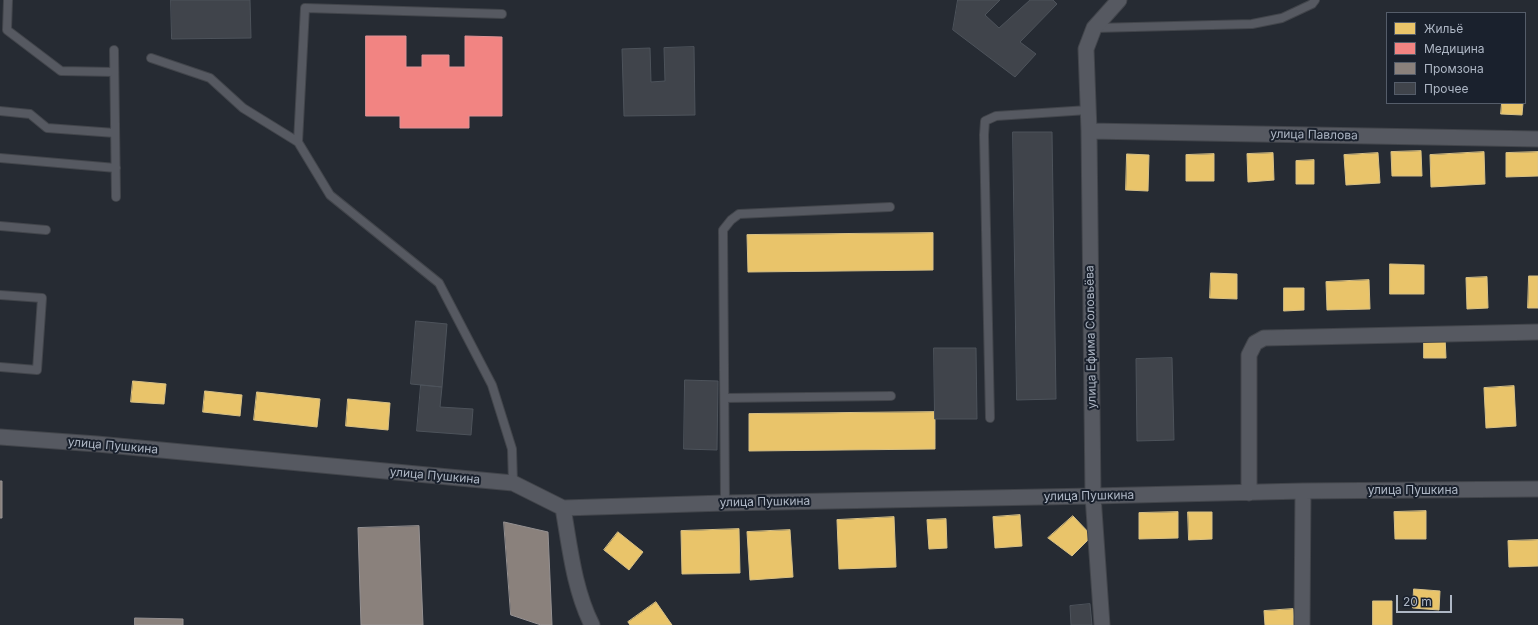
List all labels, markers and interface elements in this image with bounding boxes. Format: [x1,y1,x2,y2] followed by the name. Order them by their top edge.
[1386,12,1526,104] legend
[1424,21,1463,36] text: Жильё
[1424,41,1485,56] text: Медицина
[1424,61,1484,76] text: Промзона
[1424,81,1469,96] text: Прочее
[1270,127,1358,143] street label: улица Павлова
[1083,265,1099,409] street label: улица Ефима Соловьёва
[67,435,159,457] street label: улица Пушкина
[389,465,481,487] street label: улица Пушкина
[1368,483,1458,497] street label: улица Пушкина
[1044,488,1134,504] street label: улица Пушкина
[720,494,810,510] street label: улица Пушкина
[1398,587,1454,613] scale bar
[1403,594,1432,609] text: 20 m

